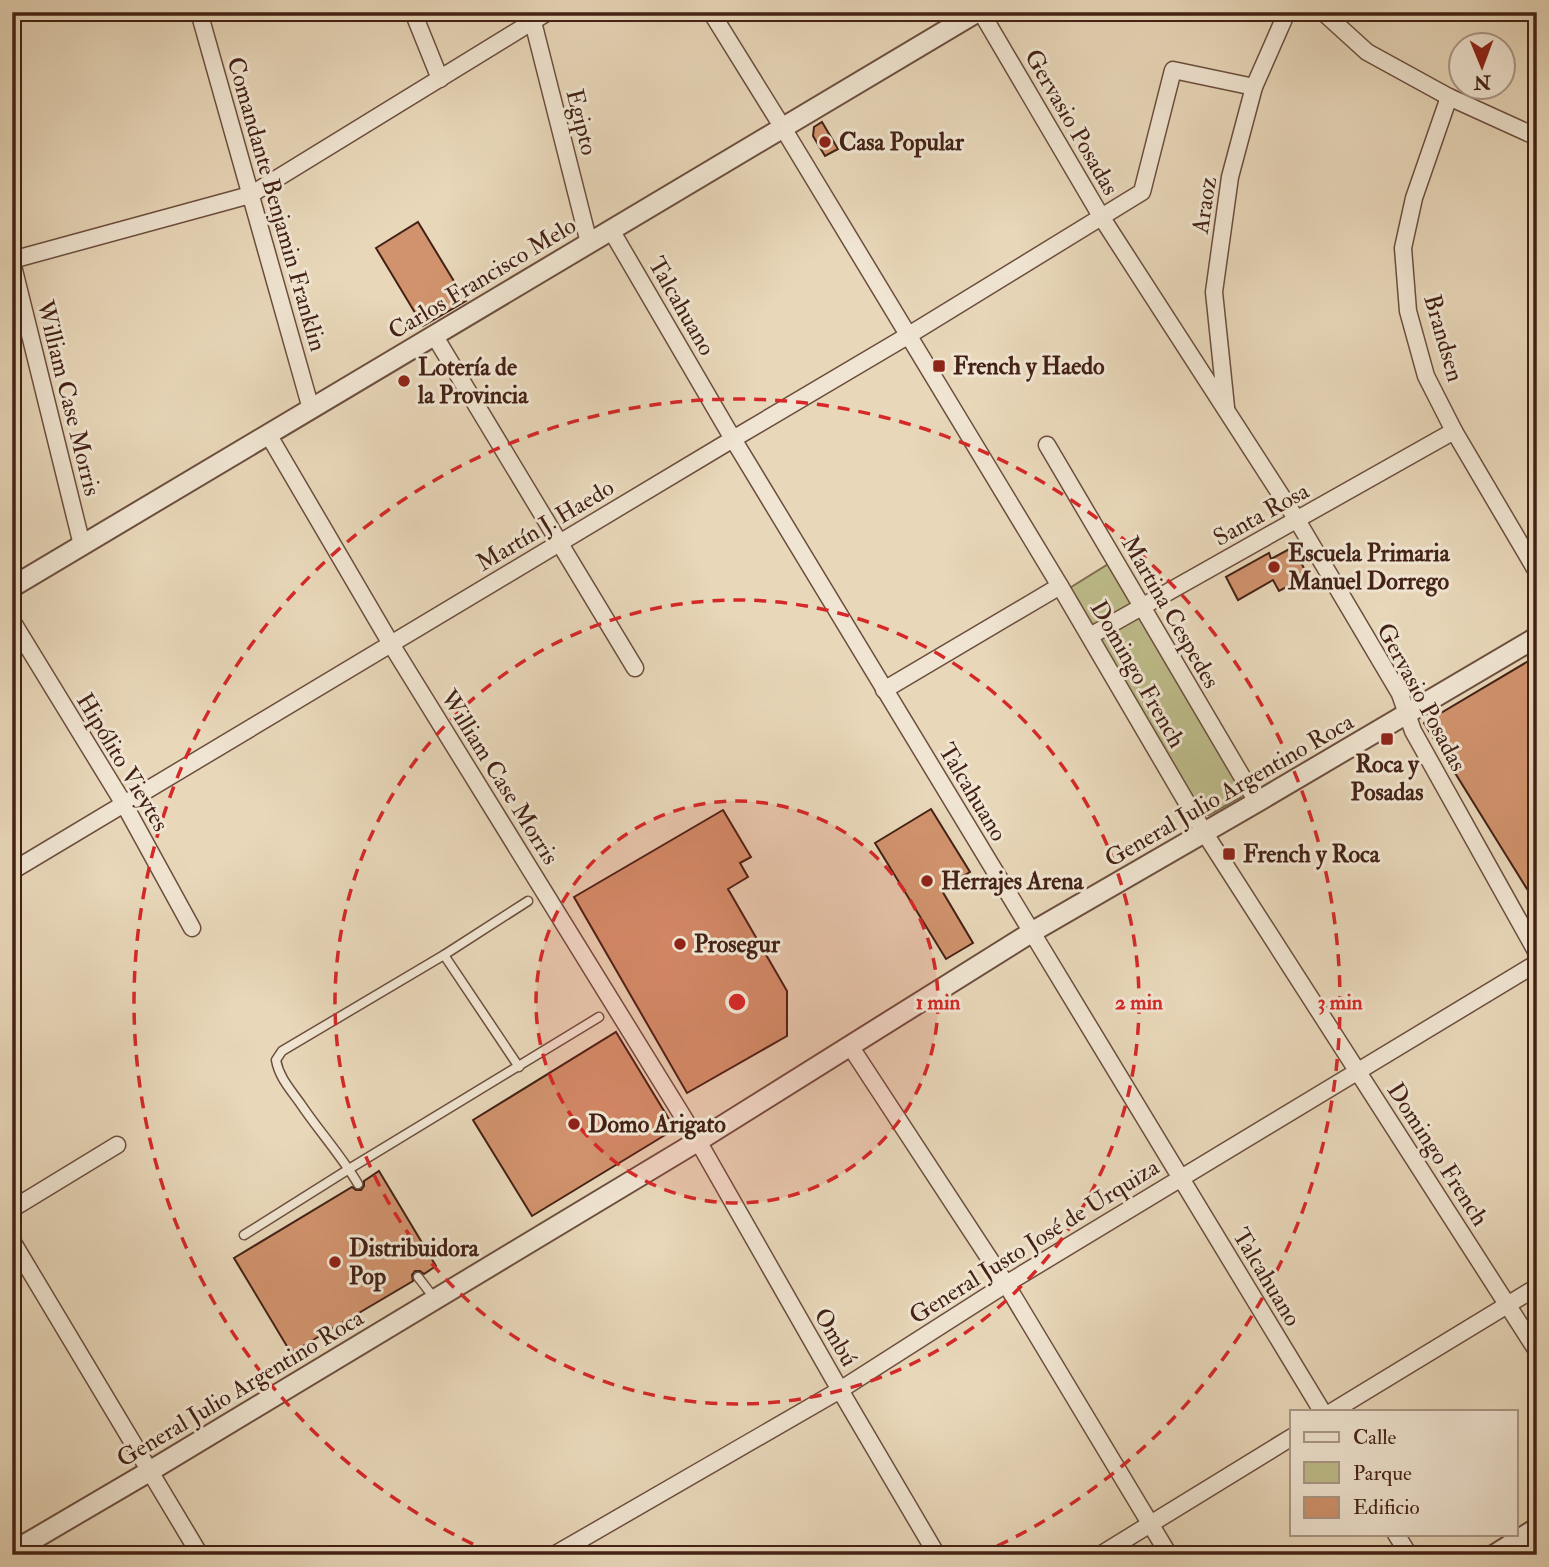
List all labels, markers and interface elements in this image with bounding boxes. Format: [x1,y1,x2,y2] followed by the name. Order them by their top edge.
[1448,32,1518,102] north arrow
[1017,44,1126,201] street label: Gervasio Posadas
[220,53,333,355] street label: Comandante Benjamin Franklin
[1473,70,1492,94] text: N
[558,86,605,158] street label: Egipto
[839,127,965,158] place label: Casa Popular
[817,134,833,150] marker: Casa Popular
[1185,174,1224,237] street label: Araoz
[383,210,582,347] street label: Carlos Francisco Melo
[641,251,722,361] street label: Talcahuano
[1416,291,1471,385] street label: Brandsen
[29,296,108,499] street label: William Case Morris
[953,351,1105,382] place label: French y Haedo
[417,352,529,411] place label: Lotería de la Provincia
[931,358,947,374] marker: French y Haedo
[396,373,412,389] marker: Lotería de la Provincia
[471,472,620,579] street label: Martín J. Haedo
[1208,475,1316,553] street label: Santa Rosa
[1114,530,1227,694] street label: Martina Cespedes
[1287,538,1451,597] place label: Escuela Primaria Manuel Dorrego
[1266,559,1282,575] marker: Escuela Primaria Manuel Dorrego
[1083,595,1192,754] street label: Domingo French
[1369,618,1474,777] street label: Gervasio Posadas
[433,683,566,870] street label: William Case Morris
[69,687,176,837] street label: Hipólito Vieytes
[1099,706,1360,874] street label: General Julio Argentino Roca
[1379,731,1395,747] marker: Roca y Posadas
[931,737,1014,847] street label: Talcahuano
[1351,749,1423,808] place label: Roca y Posadas
[1243,839,1381,870] place label: French y Roca
[1221,846,1237,862] marker: French y Roca
[941,866,1085,897] place label: Herrajes Arena
[919,873,935,889] marker: Herrajes Arena
[694,929,781,960] place label: Prosegur
[672,936,688,952] marker: Prosegur
[916,989,960,1016] text: 1 min
[1115,989,1163,1016] text: 2 min
[1317,989,1363,1016] text: 3 min
[725,990,749,1014] centre of rings
[1380,1077,1496,1232] street label: Domingo French
[588,1109,726,1140] place label: Domo Arigato
[566,1116,582,1132] marker: Domo Arigato
[903,1151,1166,1331] street label: General Justo José de Urquiza
[1225,1222,1308,1332] street label: Talcahuano
[349,1233,480,1292] place label: Distribuidora Pop
[327,1254,343,1270] marker: Distribuidora Pop
[111,1302,370,1474] street label: General Julio Argentino Roca
[807,1303,865,1372] street label: Ombú
[1290,1410,1518,1536] legend
[1353,1424,1397,1451] text: Calle
[1353,1460,1412,1487] text: Parque
[1353,1494,1420,1521] text: Edificio

